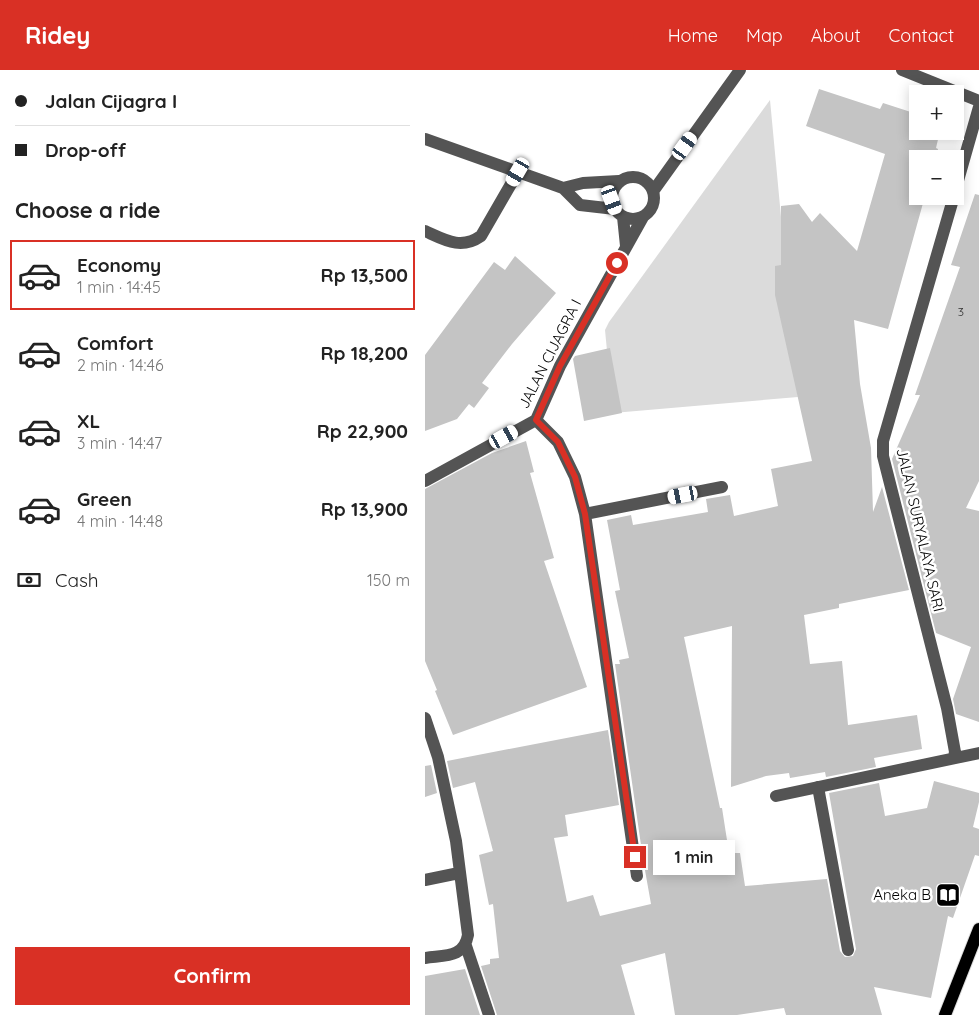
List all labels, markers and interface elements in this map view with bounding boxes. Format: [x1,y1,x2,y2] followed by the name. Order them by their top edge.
[25,20,90,50] text: Ridey
[668,24,718,47] text: Home
[746,24,783,47] text: Map
[811,24,861,47] text: About
[889,24,954,47] text: Contact
[909,85,964,205] map controls
[909,85,964,140] button: +
[45,89,177,113] text: Jalan Cijagra I
[670,129,699,163] car
[45,138,126,162] text: Drop-off
[909,150,964,205] button: −
[504,155,531,189] car
[599,183,624,217] car
[15,196,160,224] text: Choose a ride
[606,252,628,274] route start
[17,253,62,298] icon: car
[77,253,161,277] text: Economy
[321,263,408,287] text: Rp 13,500
[77,277,161,297] text: 1 min · 14:45
[514,296,585,412] street label: JALAN CIJAGRA I
[958,304,964,319] house number: 3
[17,331,62,376] icon: car
[77,331,154,355] text: Comfort
[321,341,408,365] text: Rp 18,200
[77,355,164,375] text: 2 min · 14:46
[17,409,62,454] icon: car
[77,409,100,433] text: XL
[317,419,408,443] text: Rp 22,900
[487,423,520,451] car
[77,433,162,453] text: 3 min · 14:47
[892,446,949,614] street label: JALAN SURYALAYA SARI
[666,485,699,505] car
[17,487,62,532] icon: car
[77,487,132,511] text: Green
[321,497,408,521] text: Rp 13,900
[77,511,163,531] text: 4 min · 14:48
[15,566,43,594] icon: cash
[55,568,99,592] text: Cash
[367,570,410,590] text: 150 m
[653,840,735,874] callout: 1 min
[624,846,646,868] route end
[675,847,713,867] text: 1 min
[935,882,961,908] library icon: Aneka B
[873,885,931,904] place label: Aneka B
[15,947,410,1005] button: Confirm

